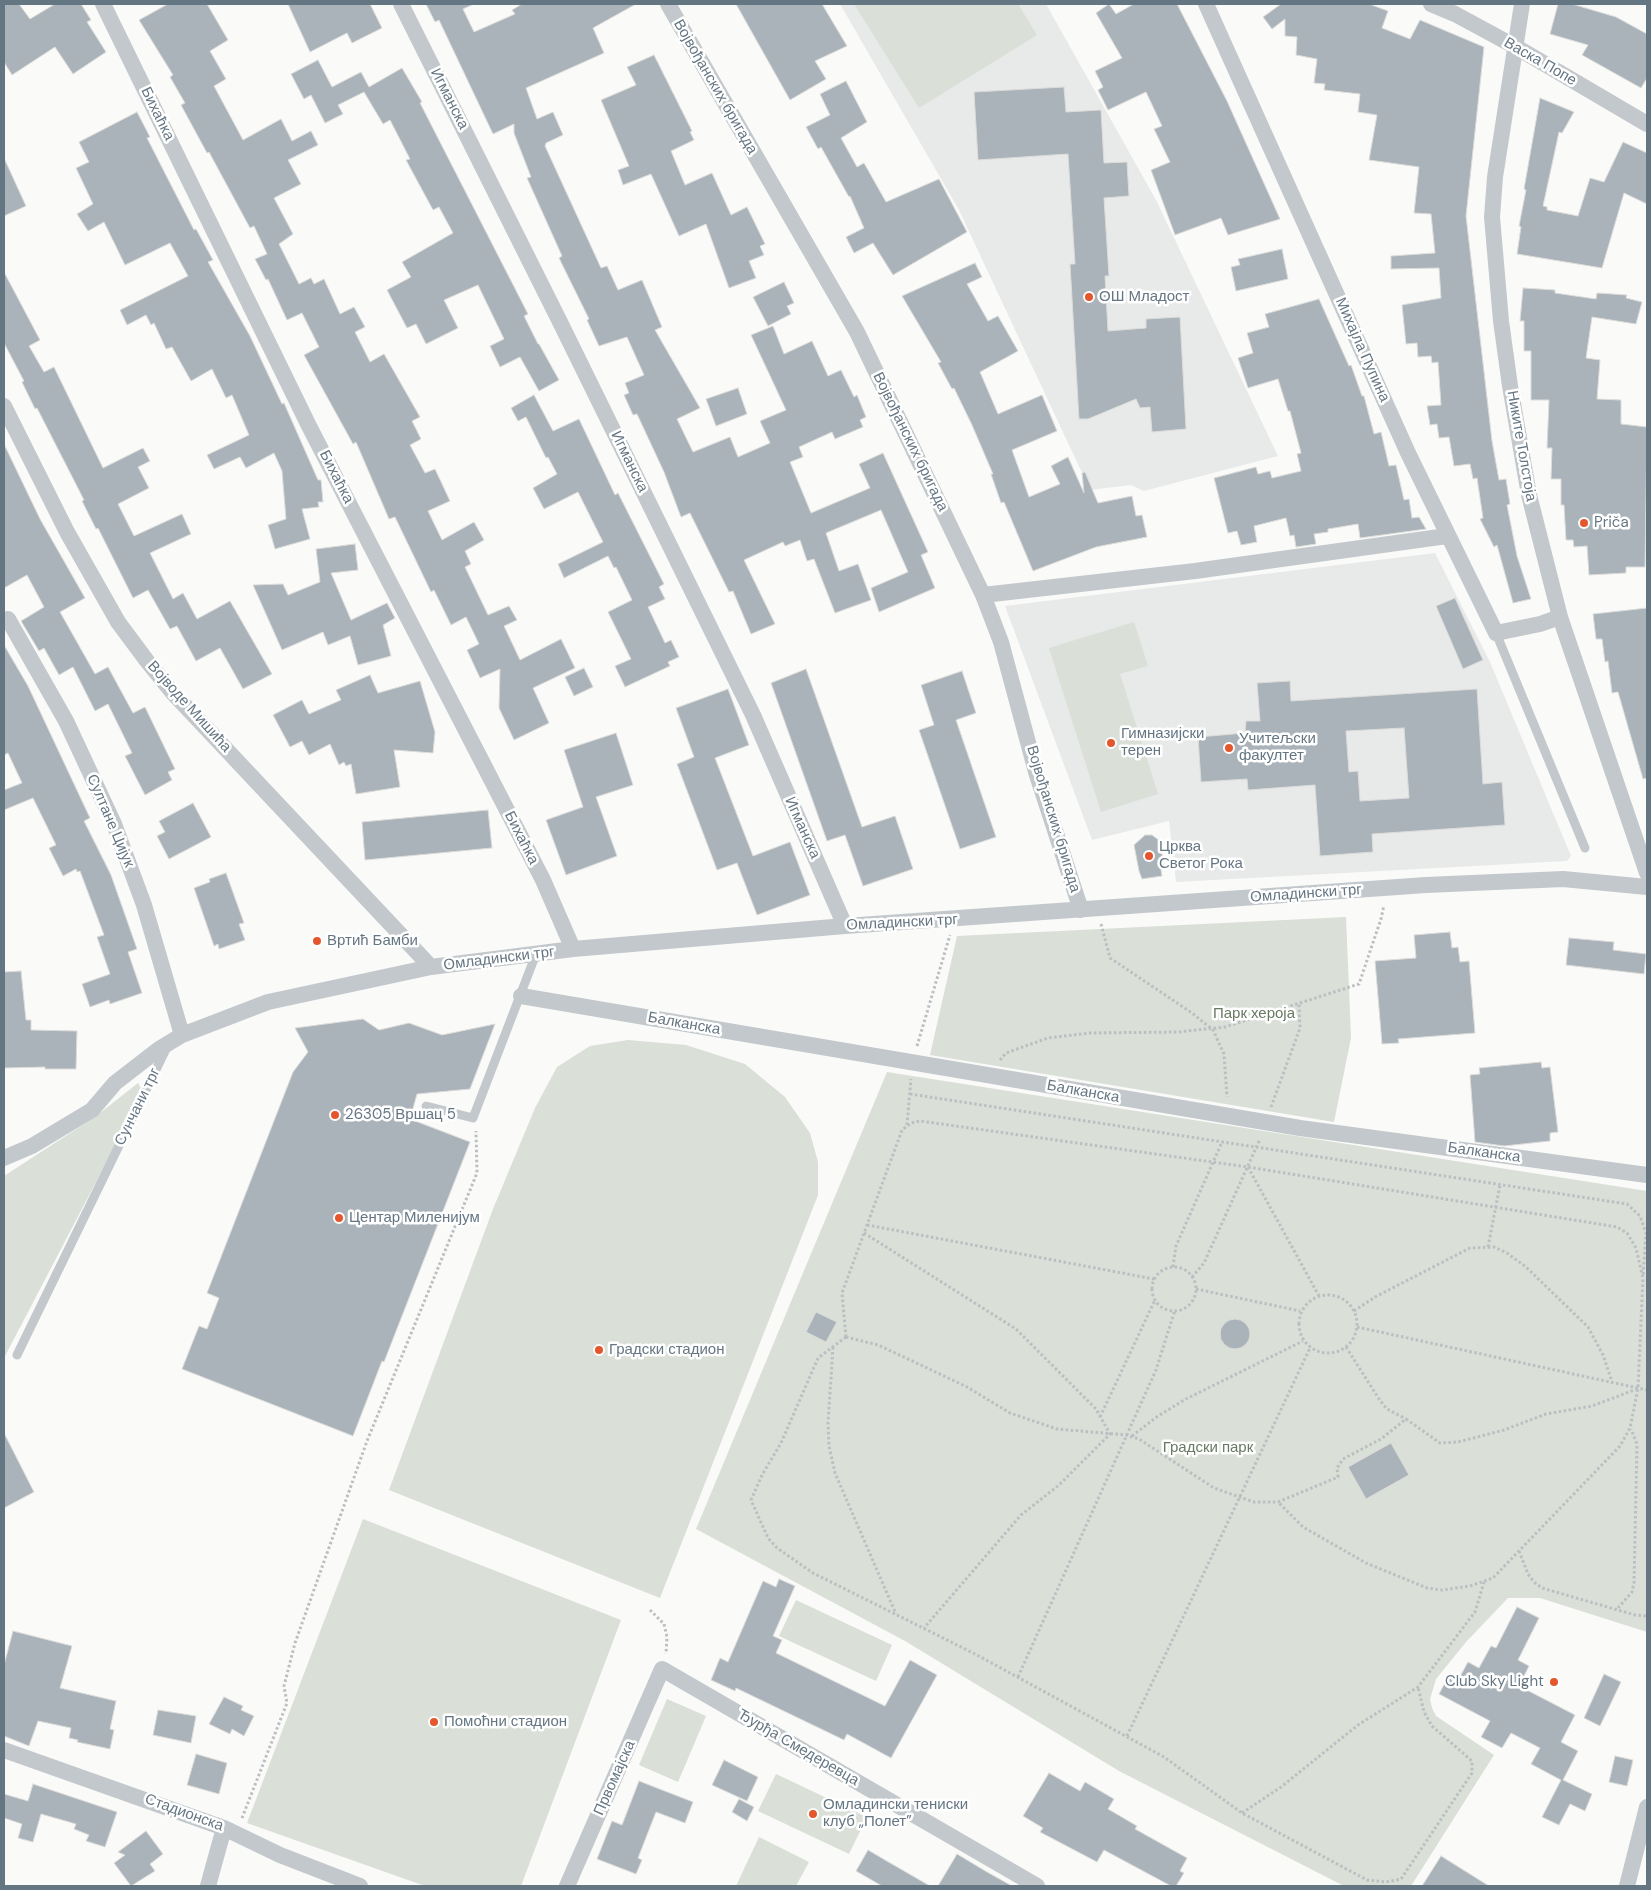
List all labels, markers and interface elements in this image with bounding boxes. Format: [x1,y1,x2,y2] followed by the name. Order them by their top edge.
[669,16,761,158] street label: Војвођанских бригада
[1501,34,1579,90] street label: Васка Попе
[426,66,472,132] street label: Игманска
[136,84,178,144] street label: Бихаћка
[1099,288,1189,306] place label: ОШ Младост
[1083,291,1095,303] marker: ОШ Младост
[1331,295,1393,405] street label: Михајла Пупина
[868,369,952,515] street label: Војвођанских бригада
[1502,389,1540,503] street label: Никите Толстоја
[606,428,652,496] street label: Игманска
[315,447,357,507] street label: Бихаћка
[1594,514,1629,532] place label: Priča
[1578,517,1590,529] marker: Priča
[143,658,235,756] street label: Војводе Мишића
[1121,725,1204,760] place label: Гимназијски терен
[1239,730,1316,765] place label: Учитељски факултет
[1105,737,1117,749] marker: Гимназијски терен
[1223,742,1235,754] marker: Учитељски факултет
[1022,743,1084,895] street label: Војвођанских бригада
[82,772,138,870] street label: Султане Цијук
[780,794,824,862] street label: Игманска
[500,808,542,868] street label: Бихаћка
[1159,838,1243,873] place label: Црква Светог Рока
[1143,850,1155,862] marker: Црква Светог Рока
[1250,881,1362,907] street label: Омладински трг
[846,911,958,935] street label: Омладински трг
[327,932,418,950] place label: Вртић Бамби
[311,935,323,947] marker: Вртић Бамби
[443,943,555,975] street label: Омладински трг
[1213,1005,1295,1023] park label: Парк хероја
[646,1009,722,1039] street label: Балканска
[111,1065,165,1149] street label: Сунчани трг
[1045,1077,1121,1107] street label: Балканска
[345,1106,456,1124] place label: 26305 Вршац 5
[329,1109,341,1121] marker: 26305 Вршац 5
[1447,1139,1521,1167] street label: Балканска
[349,1209,480,1227] place label: Центар Миленијум
[333,1212,345,1224] marker: Центар Миленијум
[609,1341,724,1359] place label: Градски стадион
[593,1344,605,1356] marker: Градски стадион
[1163,1439,1253,1457] park label: Градски парк
[1445,1673,1544,1691] place label: Club Sky Light
[1548,1676,1560,1688] marker: Club Sky Light
[734,1706,862,1790] street label: Ђурђа Смедеревца
[444,1713,567,1731] place label: Помоћни стадион
[428,1716,440,1728] marker: Помоћни стадион
[591,1738,639,1818] street label: Првомајска
[142,1790,226,1836] street label: Стадионска
[823,1796,968,1831] place label: Омладински тениски клуб „Полет”
[807,1808,819,1820] marker: Омладински тениски клуб „Полет”

